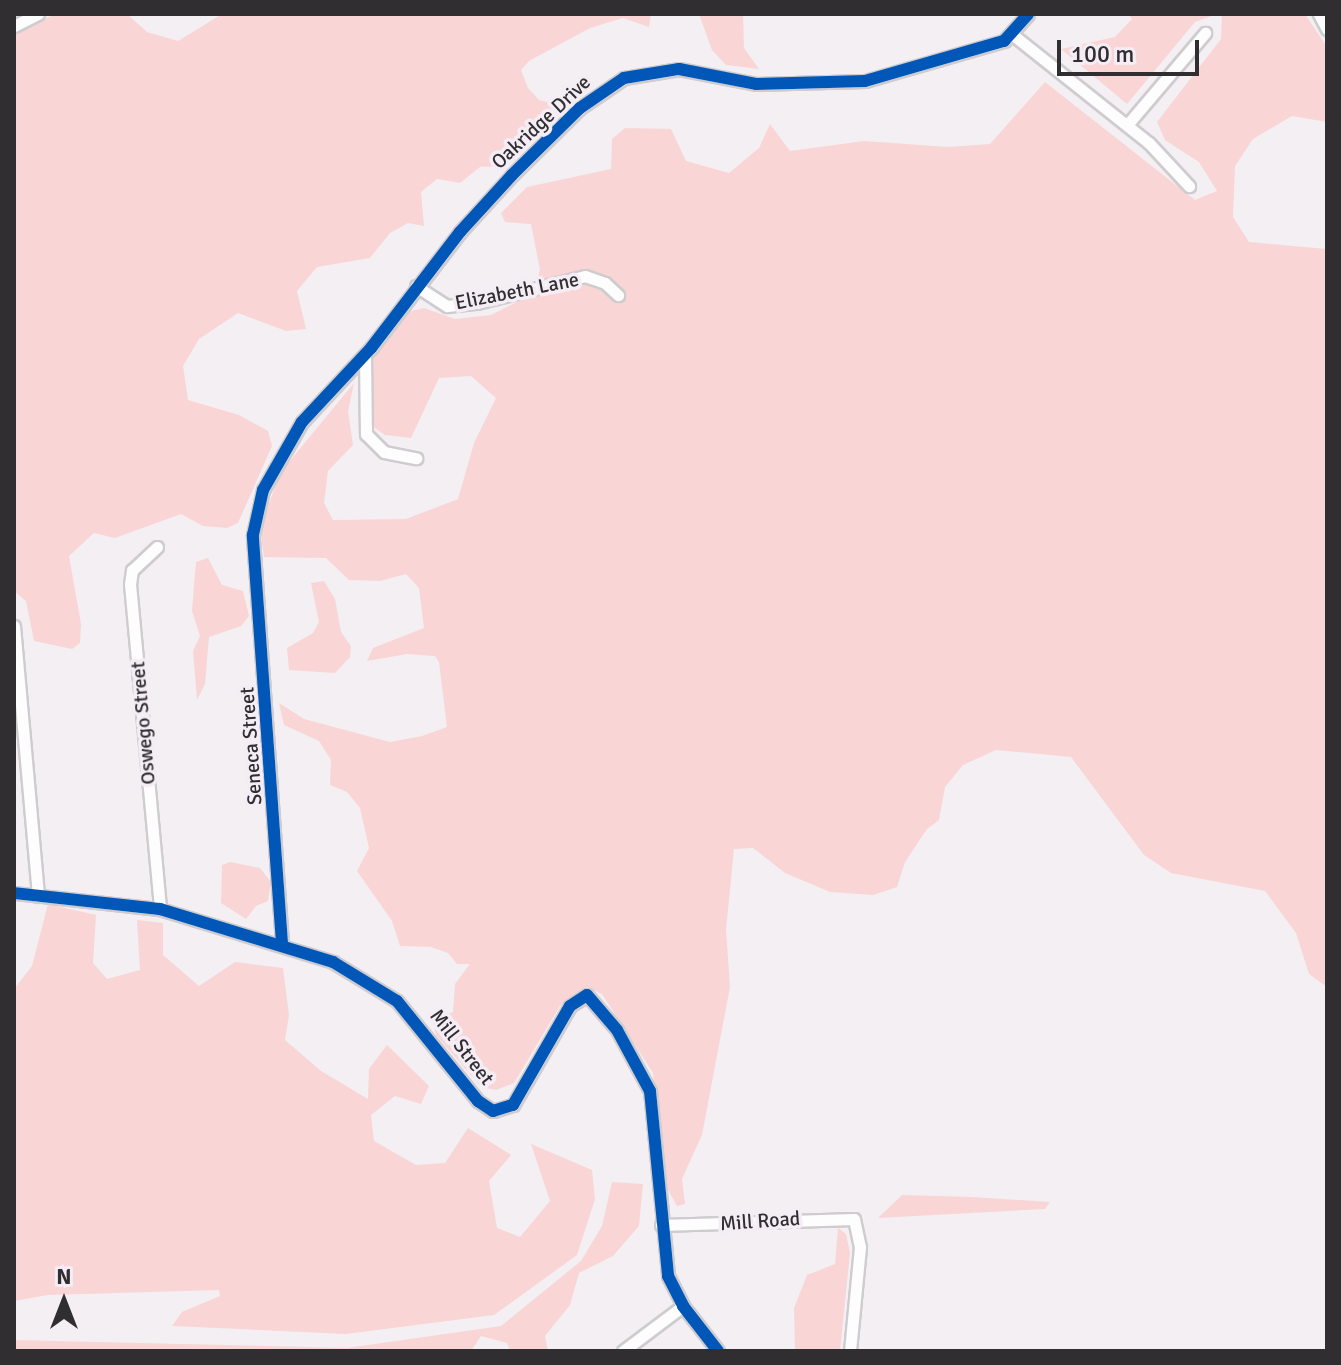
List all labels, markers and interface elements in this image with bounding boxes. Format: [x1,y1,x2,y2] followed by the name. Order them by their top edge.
[1061,24,1203,74] scale bar
[1071,39,1134,69] text: 100 m
[487,70,595,174] street label: Oakridge Drive
[453,267,581,315] street label: Elizabeth Lane
[126,660,160,786] street label: Oswego Street
[235,686,267,806] street label: Seneca Street
[425,1004,499,1090] street label: Mill Street
[719,1206,801,1236] street label: Mill Road
[24,1261,104,1341] north arrow
[56,1263,72,1290] text: N

